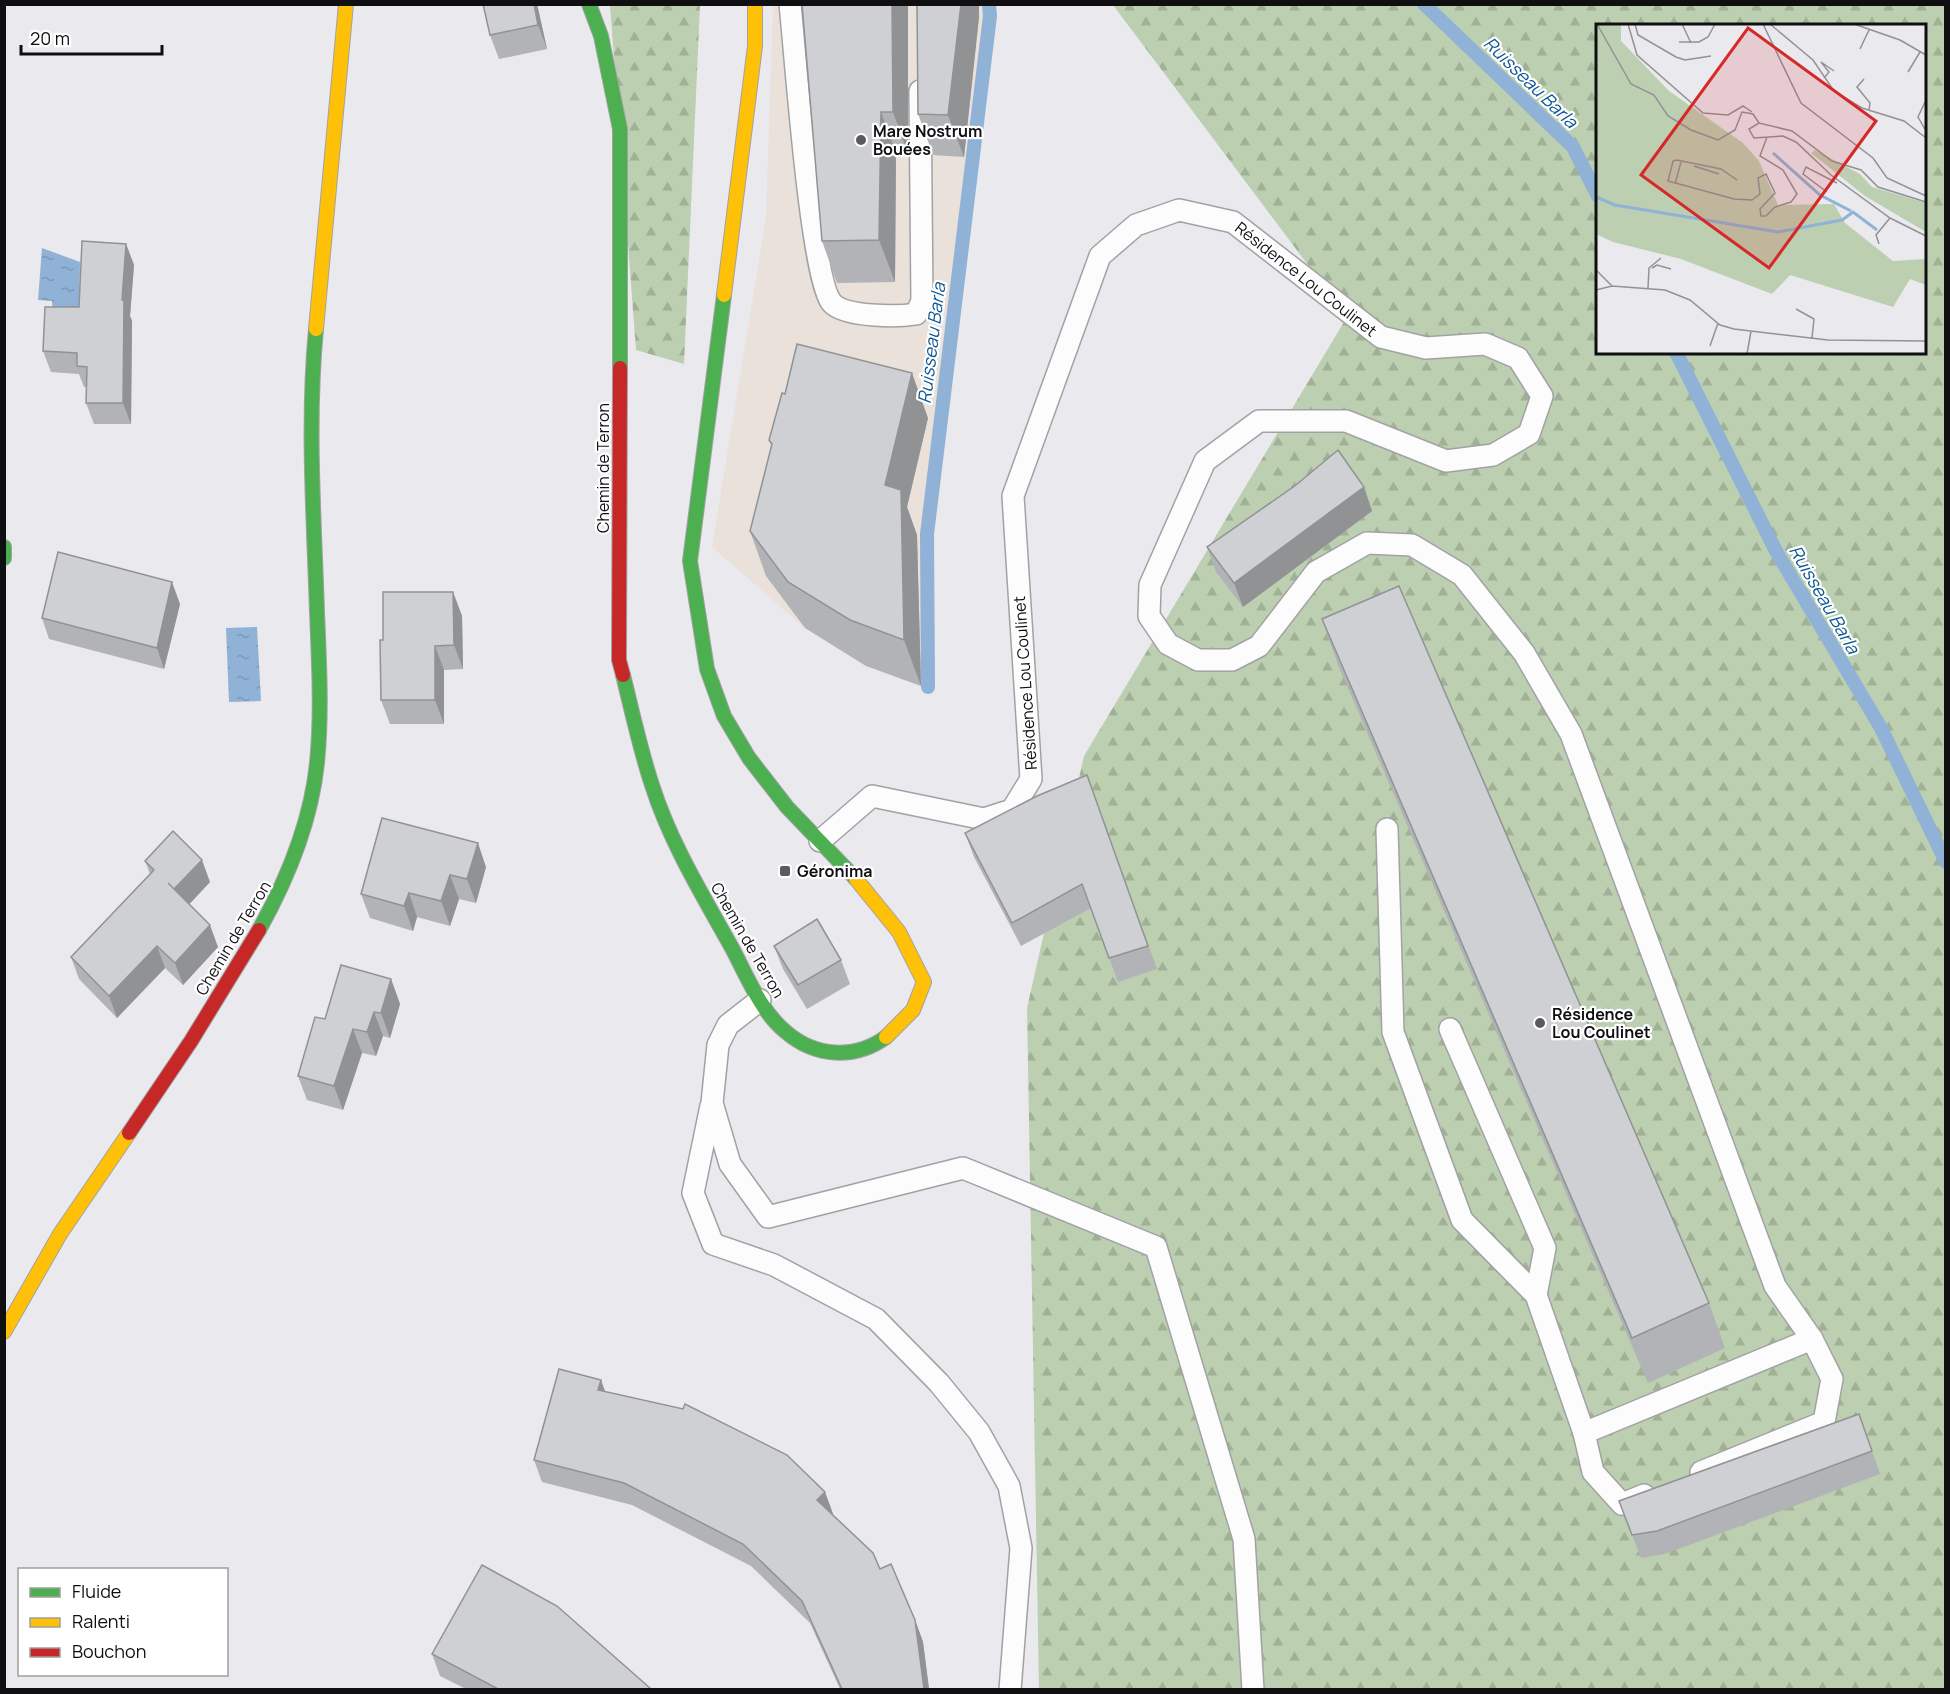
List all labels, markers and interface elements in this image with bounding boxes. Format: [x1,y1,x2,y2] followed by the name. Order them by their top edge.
[21,18,162,56] scale bar
[1596,24,1926,354] inset map
[30,26,70,50] text: 20 m
[1479,31,1584,134] water label: Ruisseau Barla
[873,120,983,160] place label: Mare Nostrum Bouées
[854,133,868,147] marker: Mare Nostrum Bouées
[1231,217,1381,341] street label: Résidence Lou Coulinet
[912,280,950,405] water label: Ruisseau Barla
[592,403,614,533] street label: Chemin de Terron
[1784,540,1866,658] water label: Ruisseau Barla
[1008,595,1042,771] street label: Résidence Lou Coulinet
[797,860,873,882] place label: Géronima
[778,864,792,878] marker: Géronima
[190,877,276,999] street label: Chemin de Terron
[706,878,790,1002] street label: Chemin de Terron
[1552,1003,1651,1043] place label: Résidence Lou Coulinet
[1533,1016,1547,1030] marker: Résidence Lou Coulinet
[18,1568,228,1676] legend
[72,1579,121,1603] text: Fluide
[72,1609,130,1633] text: Ralenti
[72,1639,146,1663] text: Bouchon

